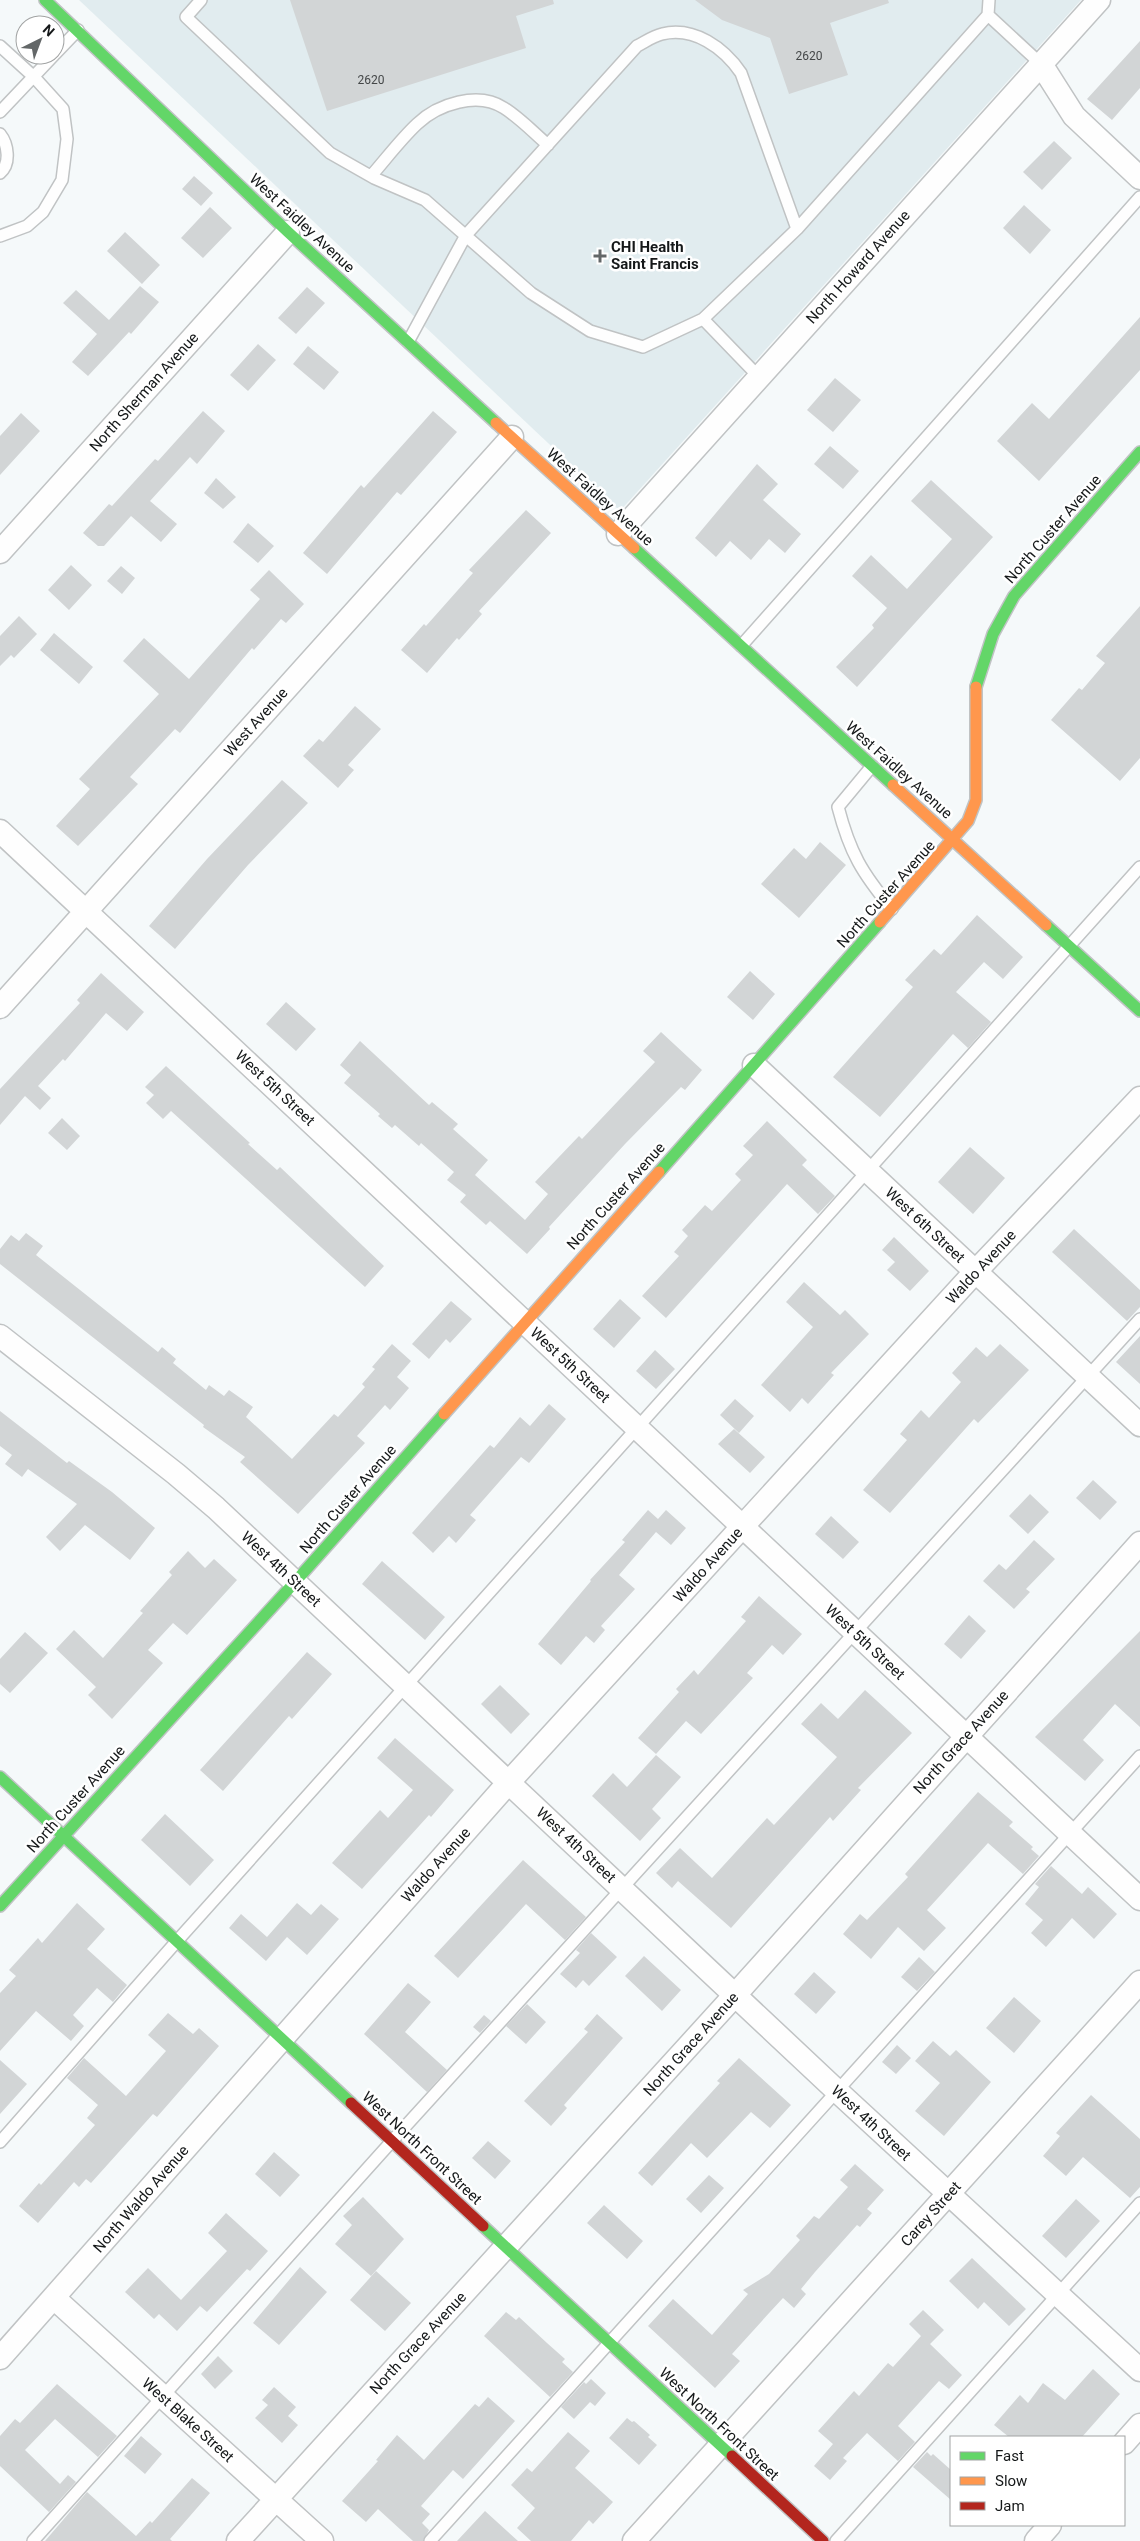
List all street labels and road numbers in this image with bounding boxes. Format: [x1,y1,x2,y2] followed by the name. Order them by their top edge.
[246,170,358,276] street label: West Faidley Avenue
[802,207,914,327] street label: North Howard Avenue
[86,329,202,455] street label: North Sherman Avenue
[543,444,657,550] street label: West Faidley Avenue
[1001,471,1105,587] street label: North Custer Avenue
[220,684,292,760] street label: West Avenue
[842,717,956,823] street label: West Faidley Avenue
[833,837,939,951] street label: North Custer Avenue
[231,1047,319,1130] street label: West 5th Street
[563,1139,669,1253] street label: North Custer Avenue
[881,1184,969,1267] street label: West 6th Street
[942,1226,1020,1308] street label: Waldo Avenue
[526,1324,614,1407] street label: West 5th Street
[296,1441,400,1557] street label: North Custer Avenue
[670,1524,746,1606] street label: Waldo Avenue
[237,1528,325,1611] street label: West 4th Street
[821,1601,909,1684] street label: West 5th Street
[910,1686,1012,1798] street label: North Grace Avenue
[23,1742,129,1856] street label: North Custer Avenue
[532,1804,620,1887] street label: West 4th Street
[398,1824,474,1906] street label: Waldo Avenue
[640,1988,742,2100] street label: North Grace Avenue
[827,2082,915,2165] street label: West 4th Street
[358,2088,486,2208] street label: West North Front Street
[90,2142,193,2256] street label: North Waldo Avenue
[897,2178,965,2250] street label: Carey Street
[366,2288,470,2398] street label: North Grace Avenue
[655,2364,783,2484] street label: West North Front Street
[138,2374,238,2466] street label: West Blake Street

